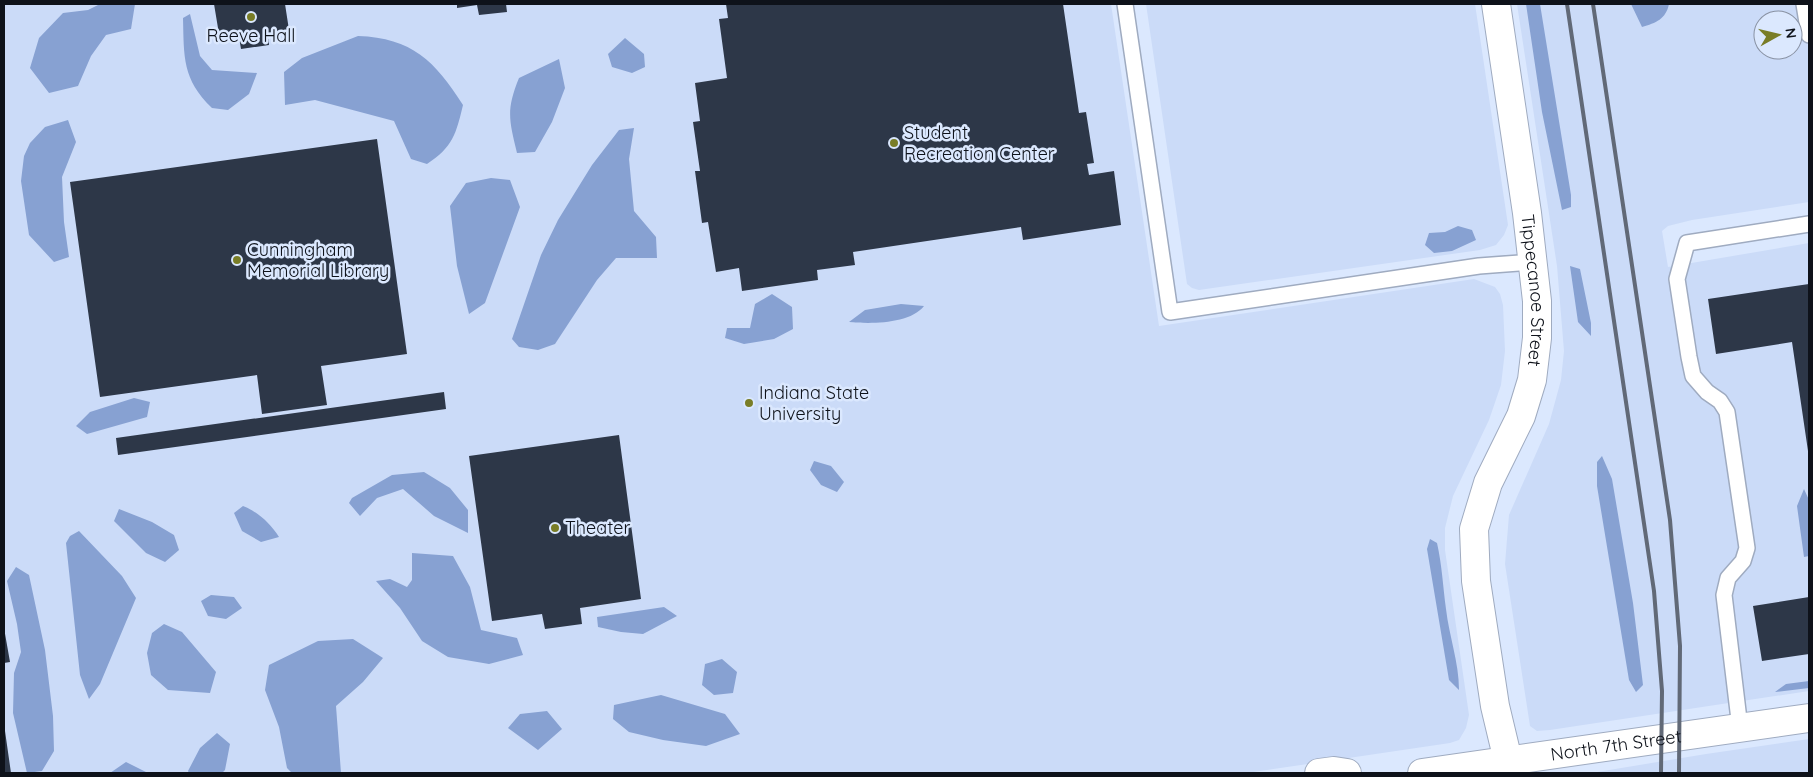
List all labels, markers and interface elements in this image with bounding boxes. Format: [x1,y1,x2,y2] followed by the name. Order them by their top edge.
[1753,10,1803,60] north arrow
[245,11,257,23] marker: Reeve Hall
[207,24,295,47] place label: Reeve Hall
[1781,27,1801,40] text: N
[904,121,1055,165] place label: Student Recreation Center
[888,137,900,149] marker: Student Recreation Center
[1516,213,1549,368] street label: Tippecanoe Street
[247,238,389,282] place label: Cunningham Memorial Library
[231,254,243,266] marker: Cunningham Memorial Library
[759,381,869,425] place label: Indiana State University
[743,397,755,409] marker: Indiana State University
[565,516,630,539] place label: Theater
[549,522,561,534] marker: Theater
[1549,724,1683,766] street label: North 7th Street

